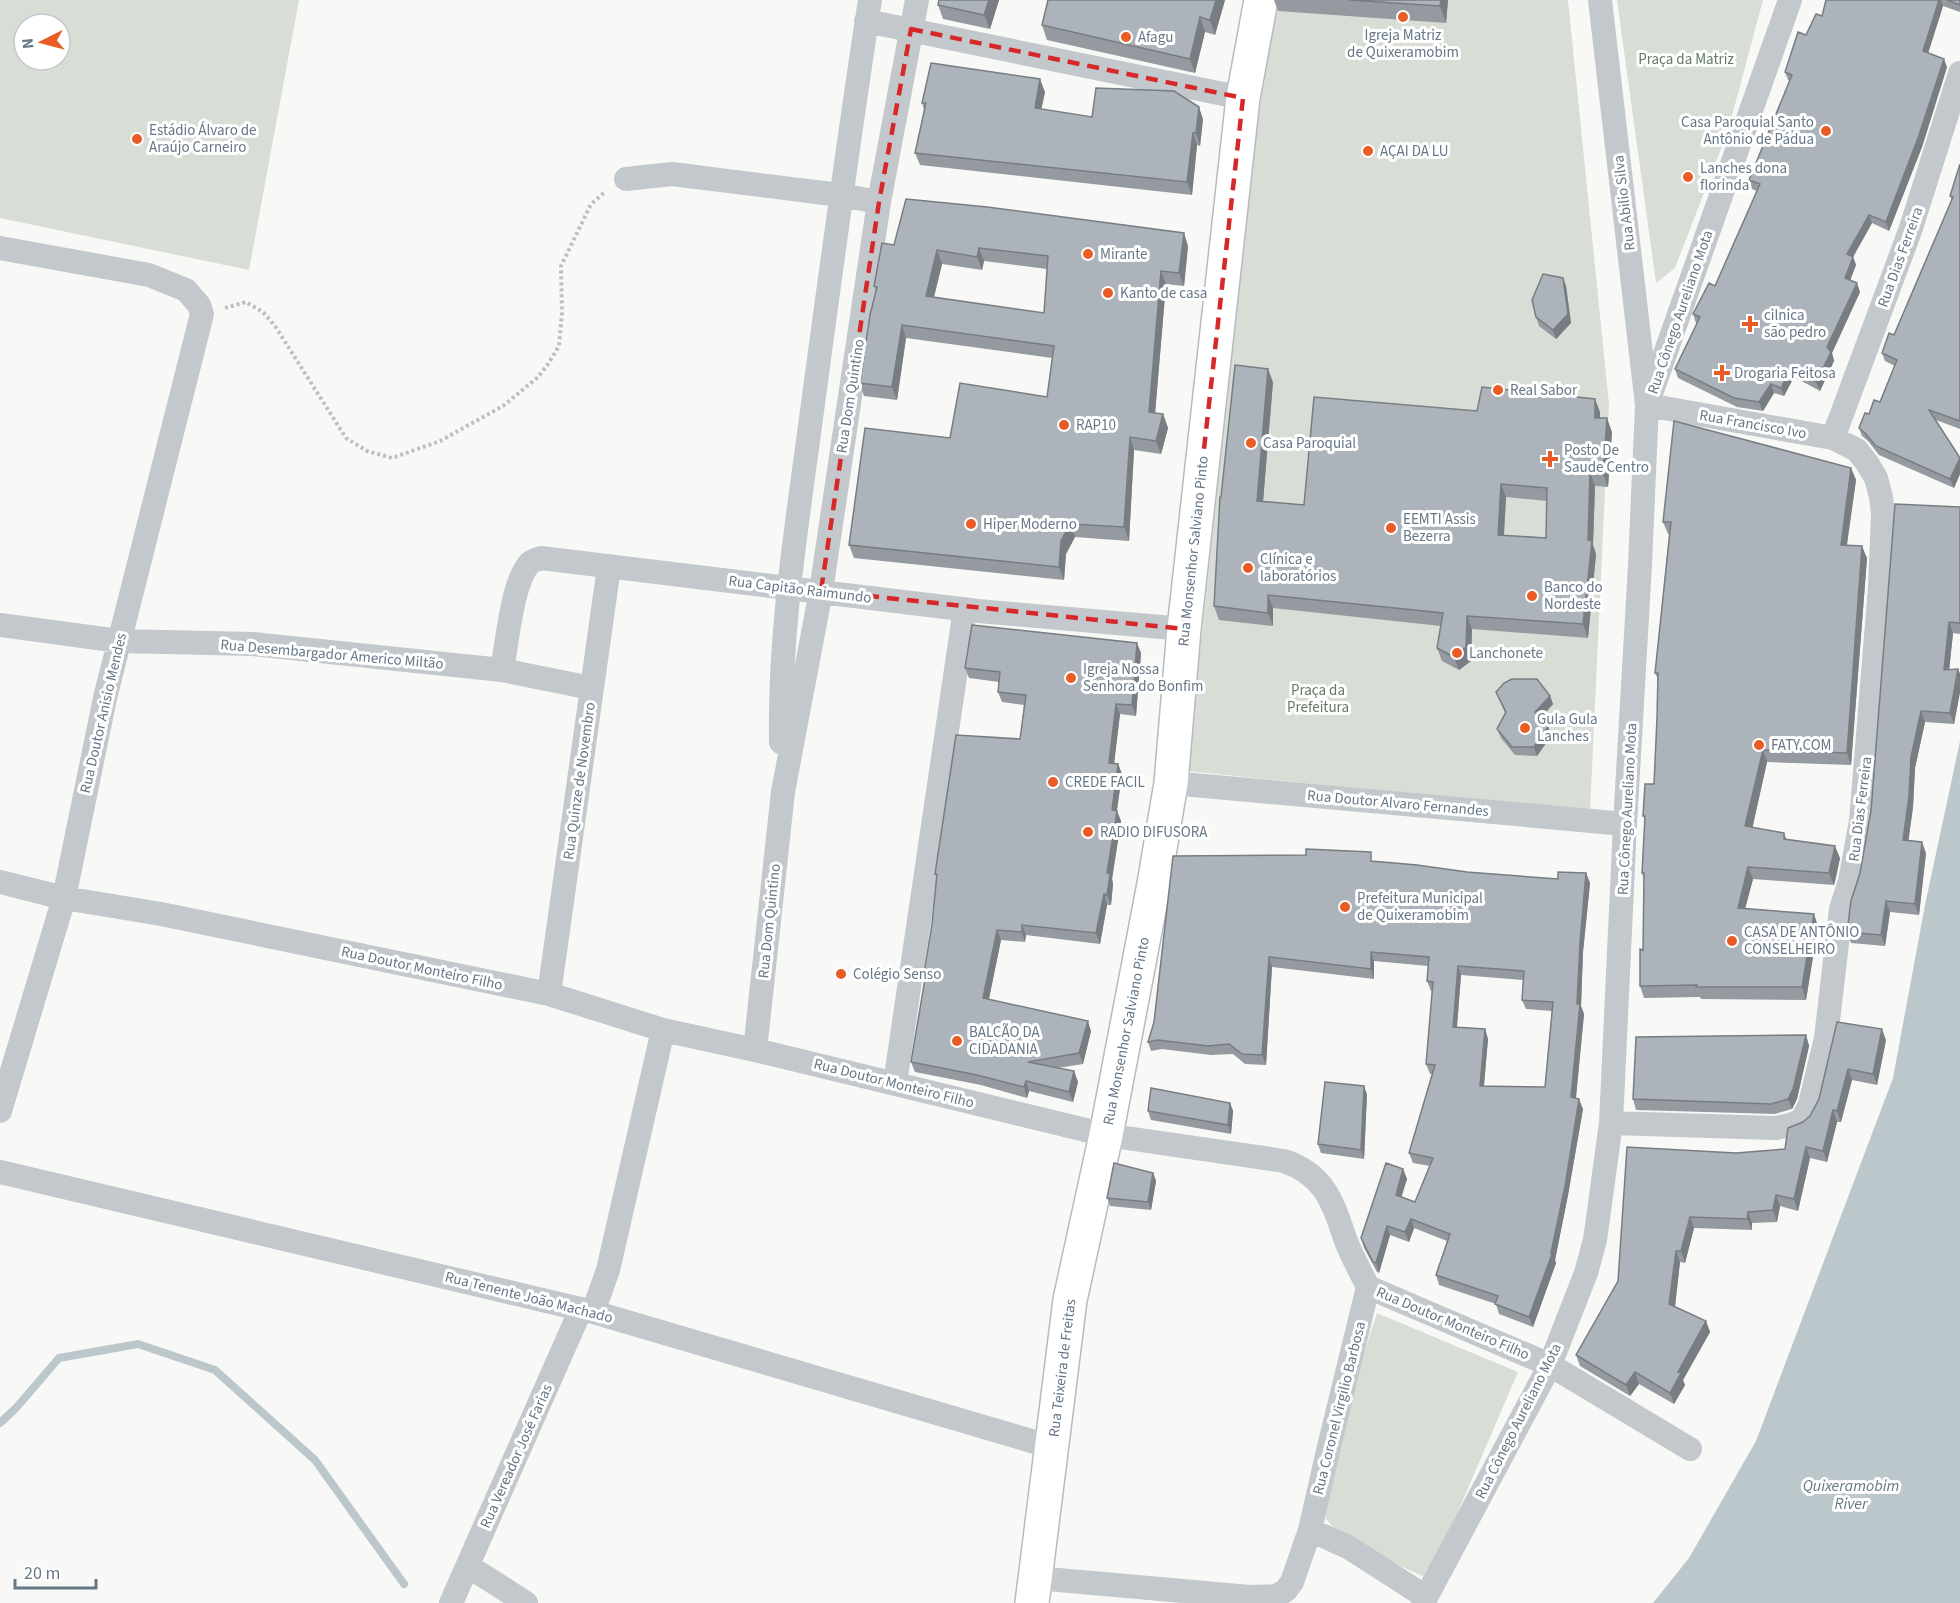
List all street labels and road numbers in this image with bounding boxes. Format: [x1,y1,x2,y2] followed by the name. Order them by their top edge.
[1608,154,1641,252] street label: Rua Abilio Silva
[1873,204,1928,310] street label: Rua Dias Ferreira
[1643,227,1718,397] street label: Rua Cônego Aureliano Mota
[831,338,870,455] street label: Rua Dom Quintino
[1698,405,1808,444] street label: Rua Francisco Ivo
[1173,455,1214,647] street label: Rua Monsenhor Salviano Pinto
[727,570,873,609] street label: Rua Capitão Raimundo
[75,631,132,795] street label: Rua Doutor Anisio Mendes
[220,634,444,675] street label: Rua Desembargador Americo Miltão
[558,701,601,861] street label: Rua Quinze de Novembro
[1613,723,1642,896] street label: Rua Cônego Aureliano Mota
[1844,755,1877,863] street label: Rua Dias Ferreira
[1306,785,1490,822] street label: Rua Doutor Alvaro Fernandes
[753,863,786,979] street label: Rua Dom Quintino
[1098,935,1155,1127] street label: Rua Monsenhor Salviano Pinto
[339,941,505,996] street label: Rua Doutor Monteiro Filho
[811,1053,976,1114] street label: Rua Doutor Monteiro Filho
[443,1266,615,1329] street label: Rua Tenente João Machado
[1373,1282,1533,1365] street label: Rua Doutor Monteiro Filho
[1044,1298,1081,1438] street label: Rua Teixeira de Freitas
[1308,1319,1371,1497] street label: Rua Coronel Virgilio Barbosa
[1470,1340,1567,1503] street label: Rua Cônego Aureliano Mota
[475,1381,558,1532] street label: Rua Vereador José Farias

